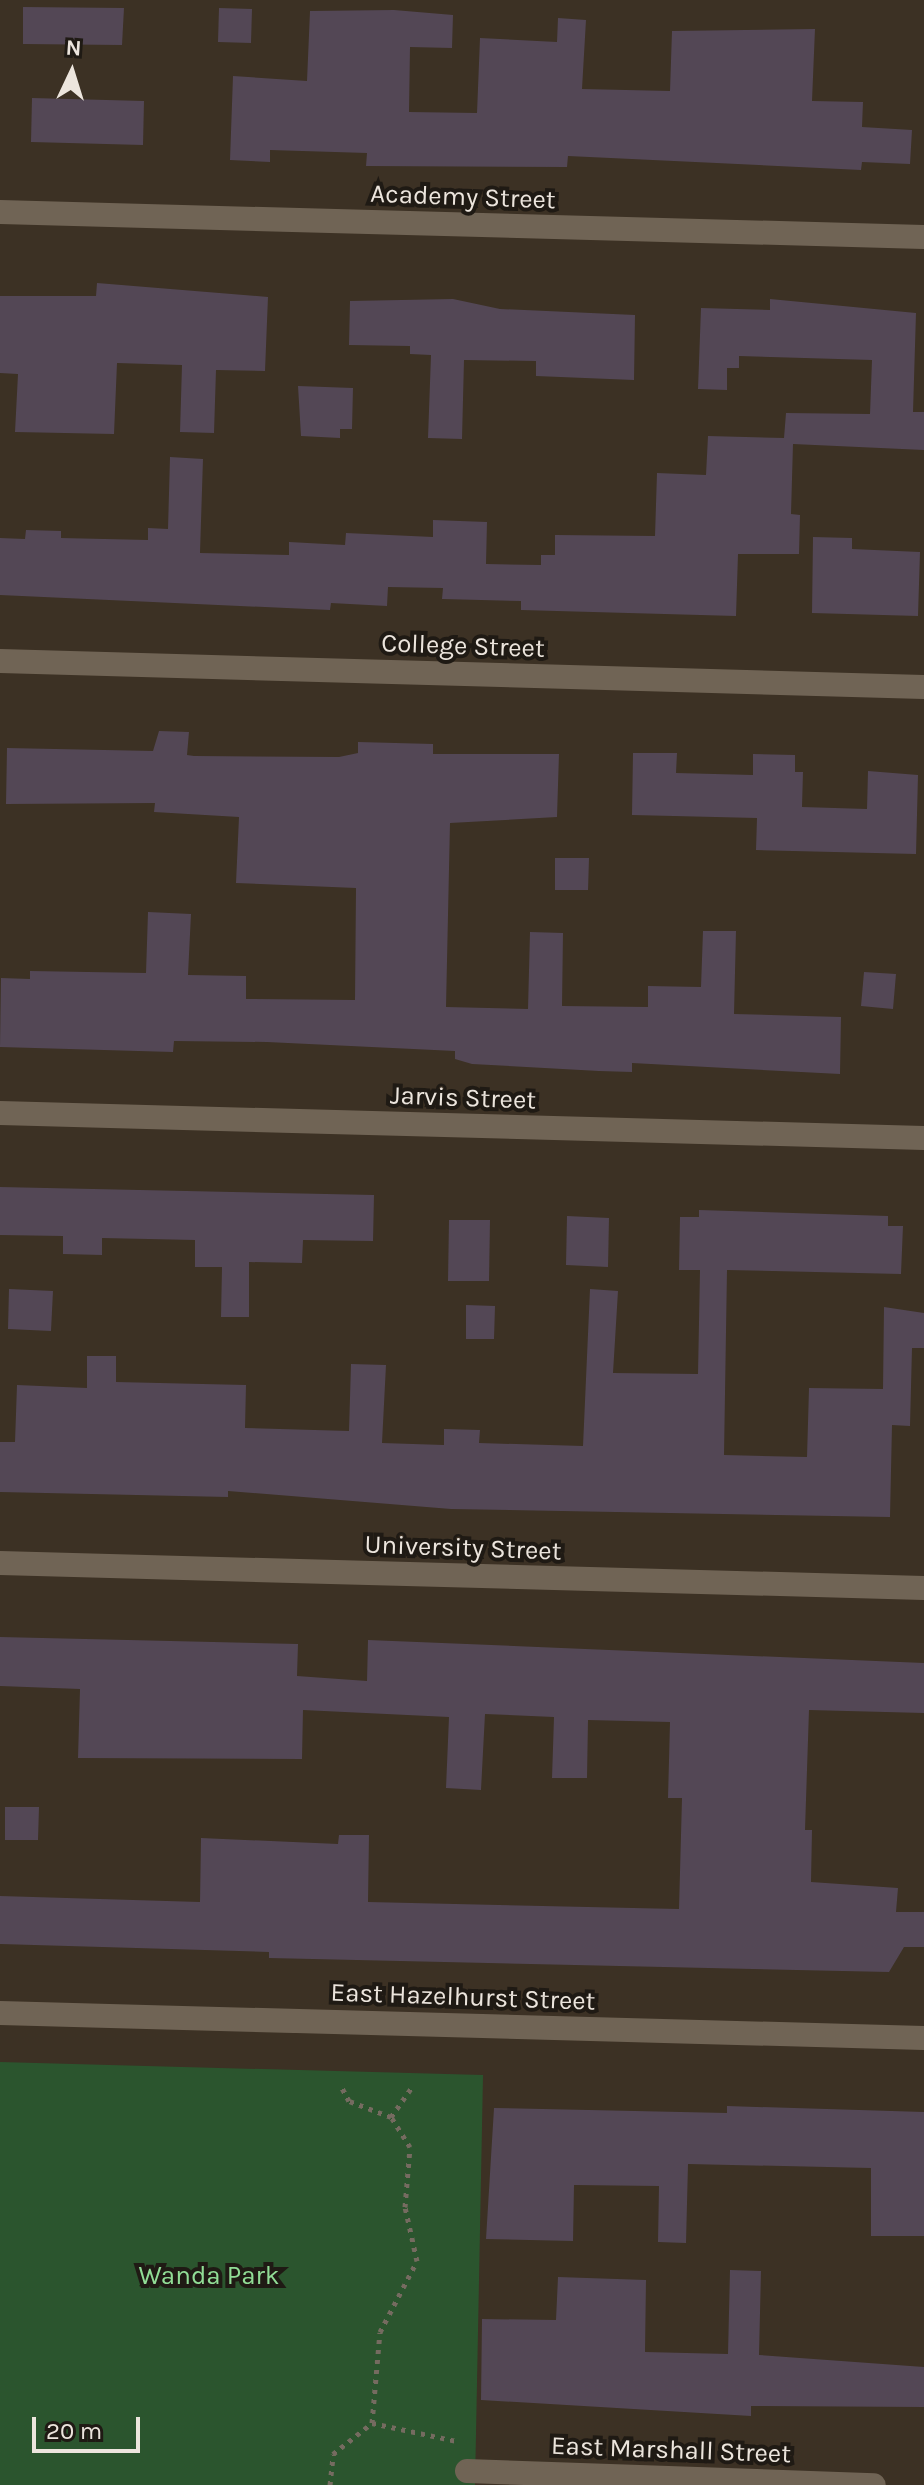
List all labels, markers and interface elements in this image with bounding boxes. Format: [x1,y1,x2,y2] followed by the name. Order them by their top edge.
[32,32,112,112] north arrow
[65,35,82,62] text: N
[370,178,556,216] street label: Academy Street
[381,628,545,664] street label: College Street
[389,1080,537,1116] street label: Jarvis Street
[364,1529,562,1567] street label: University Street
[330,1977,596,2017] street label: East Hazelhurst Street
[138,2260,280,2292] park label: Wanda Park
[36,2401,144,2451] scale bar
[46,2417,102,2445] text: 20 m
[551,2430,791,2470] street label: East Marshall Street

